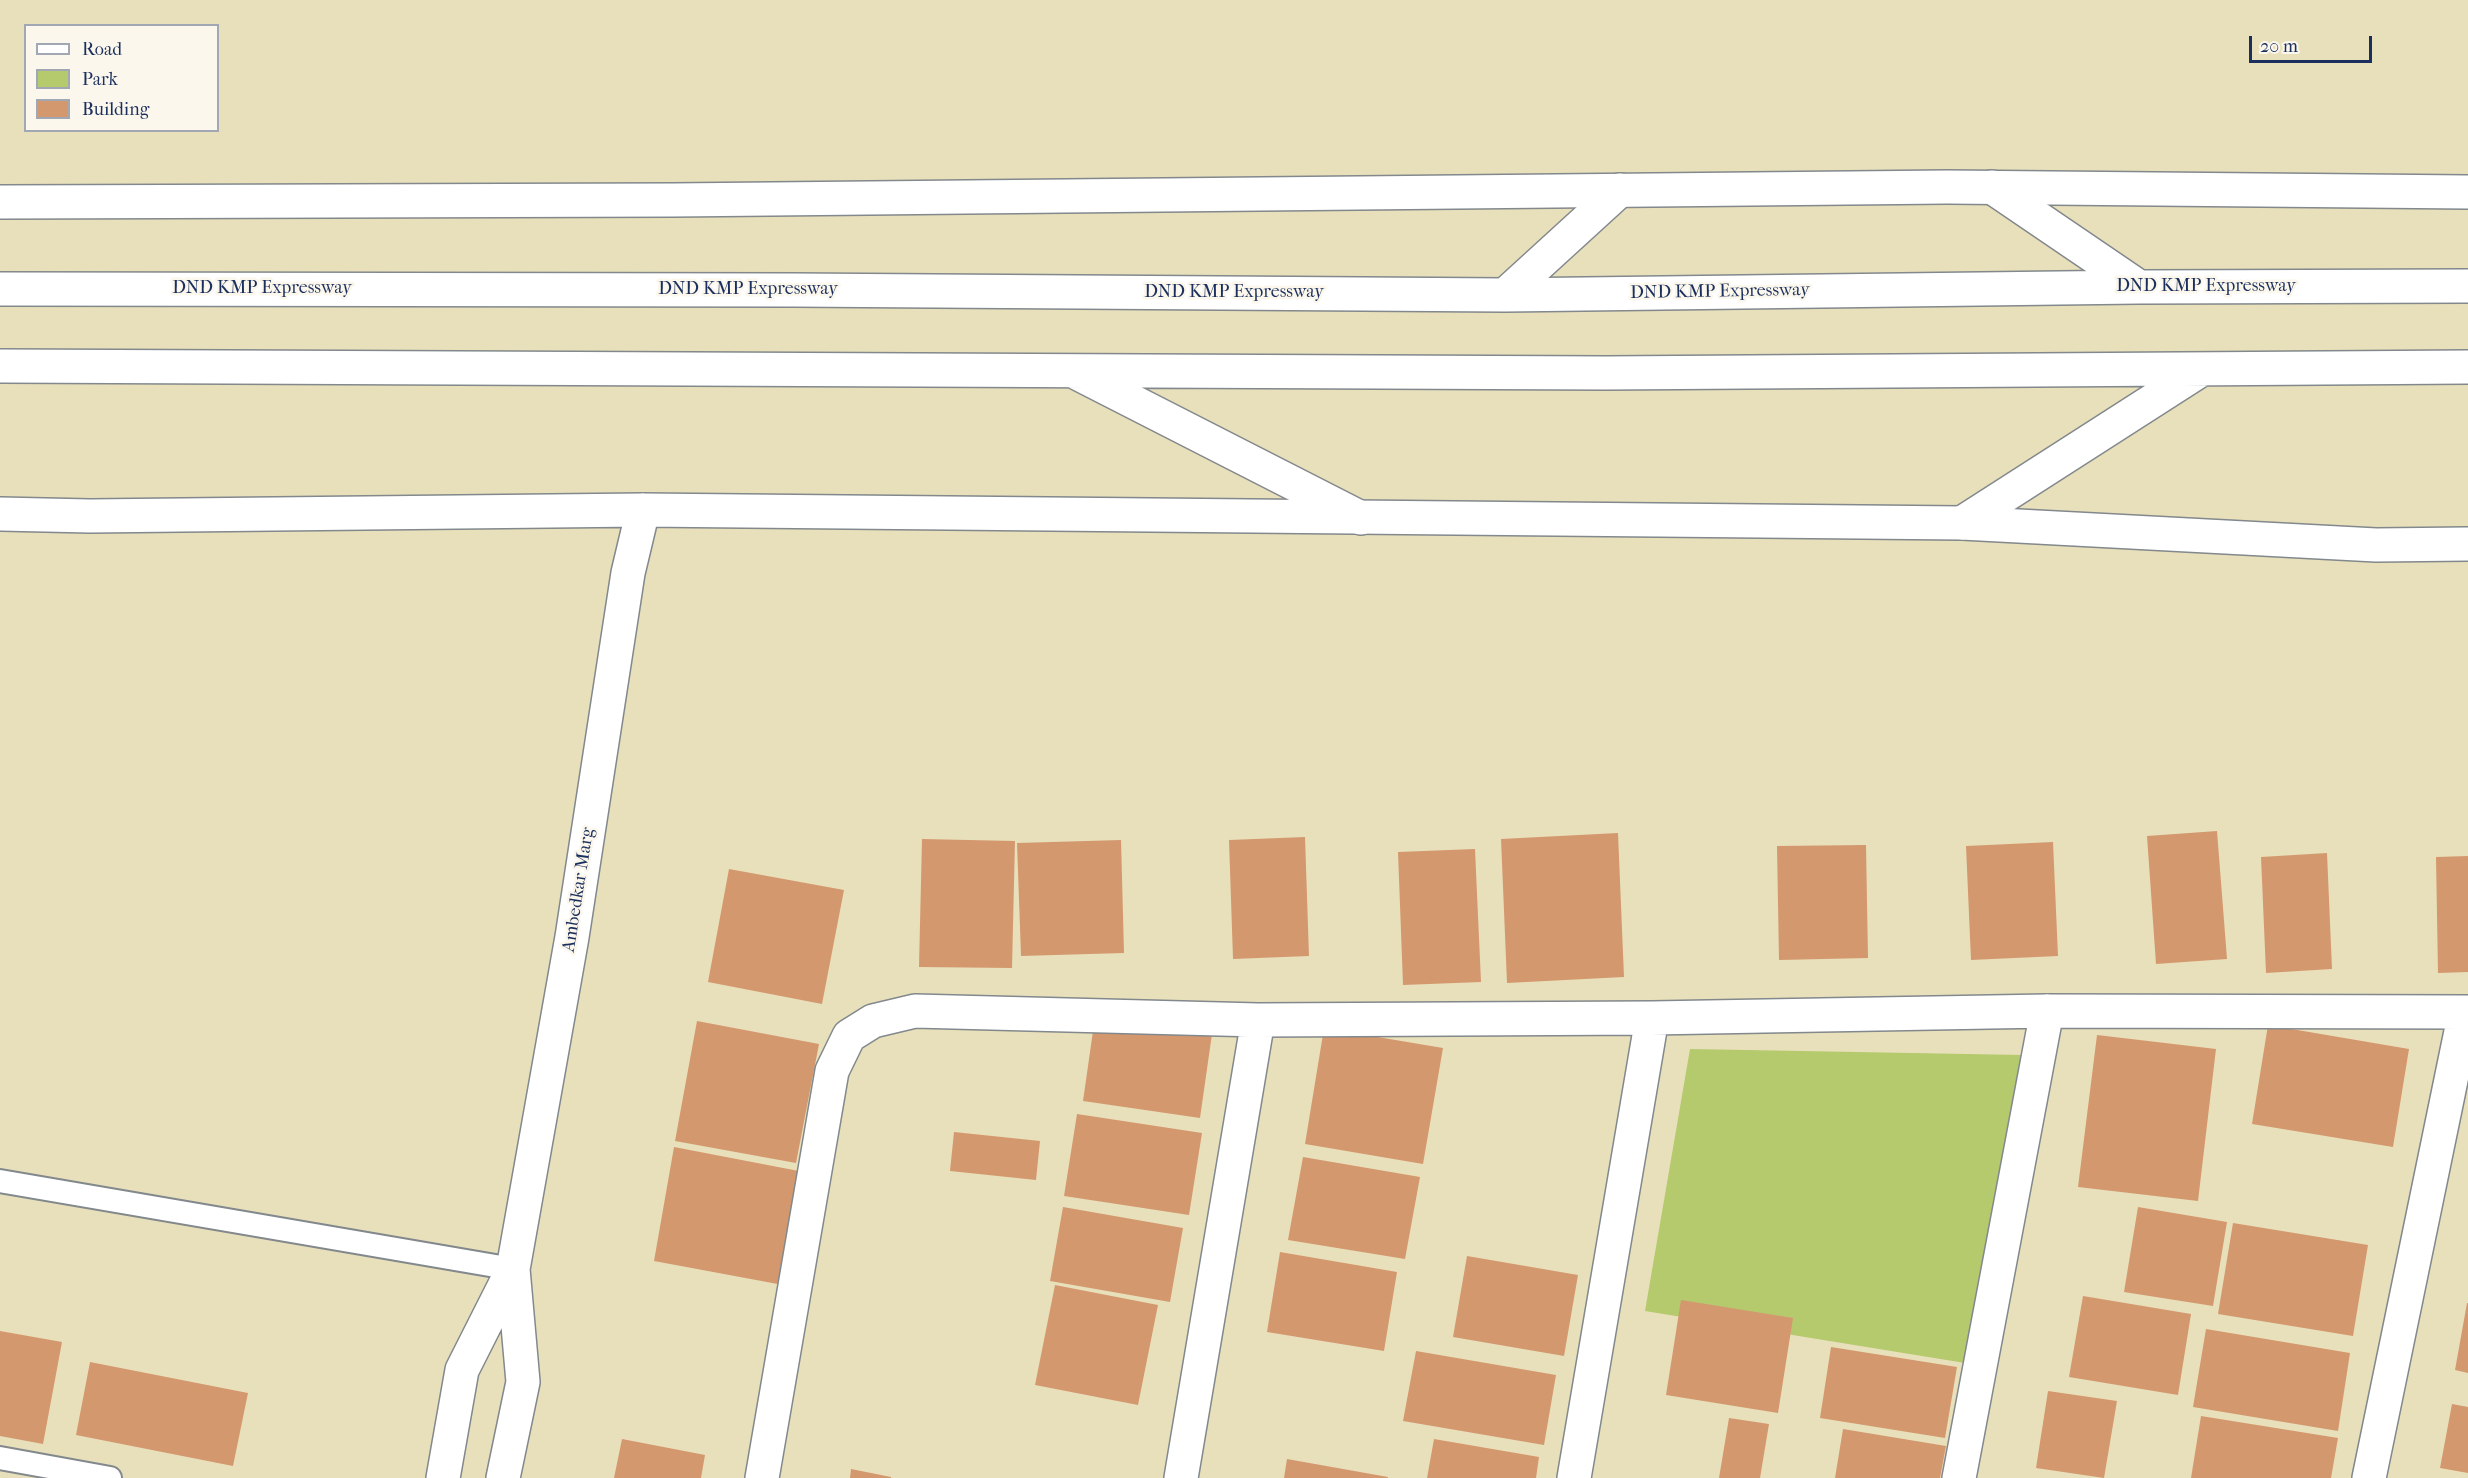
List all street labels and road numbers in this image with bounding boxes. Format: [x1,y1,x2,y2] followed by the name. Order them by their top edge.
[2116,276,2296,298] street label: DND KMP Expressway
[172,278,352,300] street label: DND KMP Expressway
[658,279,838,301] street label: DND KMP Expressway
[1630,280,1810,304] street label: DND KMP Expressway
[1144,282,1324,304] street label: DND KMP Expressway
[558,826,600,954] street label: Ambedkar Marg

